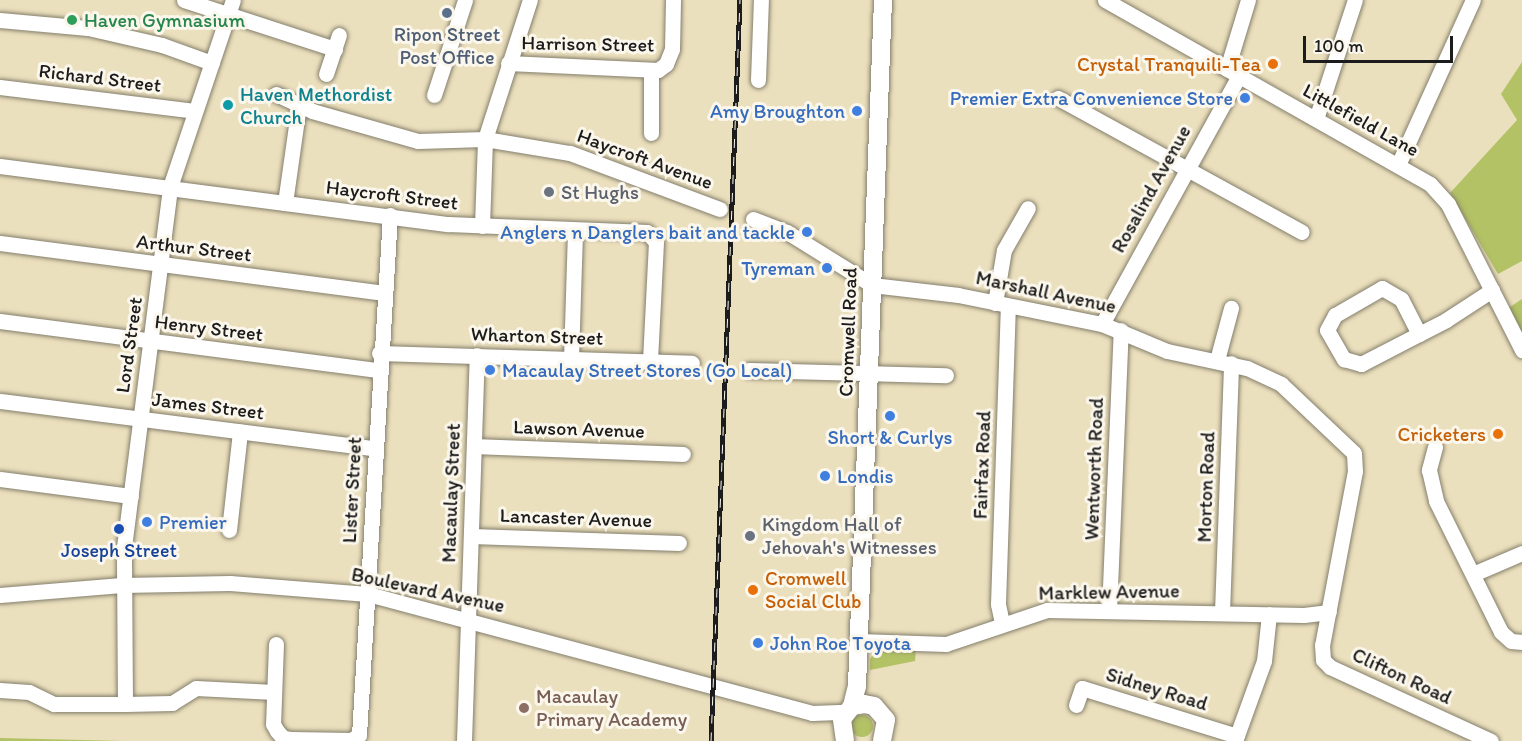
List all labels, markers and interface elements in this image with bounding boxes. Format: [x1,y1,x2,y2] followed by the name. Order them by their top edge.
[440,6,454,20] marker: Ripon Street Post Office
[84,8,244,32] place label: Haven Gymnasium
[65,13,79,27] marker: Haven Gymnasium
[394,22,500,69] place label: Ripon Street Post Office
[1306,24,1456,62] scale bar
[521,31,655,57] street label: Harrison Street
[1314,35,1364,57] text: 100 m
[1079,52,1261,76] place label: Crystal Tranquili-Tea
[1266,57,1280,71] marker: Crystal Tranquili-Tea
[38,59,162,97] street label: Richard Street
[1299,78,1423,162] street label: Littlefield Lane
[240,82,392,129] place label: Haven Methordist Church
[950,86,1233,110] place label: Premier Extra Convenience Store
[1238,91,1252,105] marker: Premier Extra Convenience Store
[221,98,235,112] marker: Haven Methordist Church
[710,99,845,123] place label: Amy Broughton
[850,104,864,118] marker: Amy Broughton
[1106,121,1196,257] street label: Rosalind Avenue
[574,123,716,195] street label: Haycroft Avenue
[325,175,459,215] street label: Haycroft Street
[561,180,639,204] place label: St Hughs
[542,185,556,199] marker: St Hughs
[499,220,795,244] place label: Anglers n Danglers bait and tackle
[800,225,814,239] marker: Anglers n Danglers bait and tackle
[135,229,253,267] street label: Arthur Street
[741,256,815,280] place label: Tyreman
[820,261,834,275] marker: Tyreman
[974,266,1118,318] street label: Marshall Avenue
[834,267,862,397] street label: Cromwell Road
[110,296,148,394] street label: Lord Street
[153,309,265,347] street label: Henry Street
[471,322,603,350] street label: Wharton Street
[502,358,792,382] place label: Macaulay Street Stores (Go Local)
[483,363,497,377] marker: Macaulay Street Stores (Go Local)
[151,387,265,425] street label: James Street
[1080,398,1108,540] street label: Wentworth Road
[883,409,897,423] marker: Short & Curlys
[968,410,996,520] street label: Fairfax Road
[513,415,645,443] street label: Lawson Avenue
[1398,422,1486,446] place label: Cricketers
[437,423,465,563] street label: Macaulay Street
[828,425,952,449] place label: Short & Curlys
[1491,427,1505,441] marker: Cricketers
[1192,431,1220,543] street label: Morton Road
[337,436,367,544] street label: Lister Street
[837,464,893,488] place label: Londis
[818,469,832,483] marker: Londis
[500,503,652,533] street label: Lancaster Avenue
[159,510,227,534] place label: Premier
[762,512,936,559] place label: Kingdom Hall of Jehovah's Witnesses
[140,515,154,529] marker: Premier
[112,522,126,536] marker: Joseph Street
[743,529,757,543] marker: Kingdom Hall of Jehovah's Witnesses
[61,538,177,562] place label: Joseph Street
[350,562,506,618] street label: Boulevard Avenue
[765,566,861,613] place label: Cromwell Social Club
[1039,579,1179,605] street label: Marklew Avenue
[746,583,760,597] marker: Cromwell Social Club
[770,631,909,655] place label: John Roe Toyota
[751,636,765,650] marker: John Roe Toyota
[1349,643,1455,709] street label: Clifton Road
[1103,662,1211,716] street label: Sidney Road
[536,684,687,731] place label: Macaulay Primary Academy
[517,701,531,715] marker: Macaulay Primary Academy

